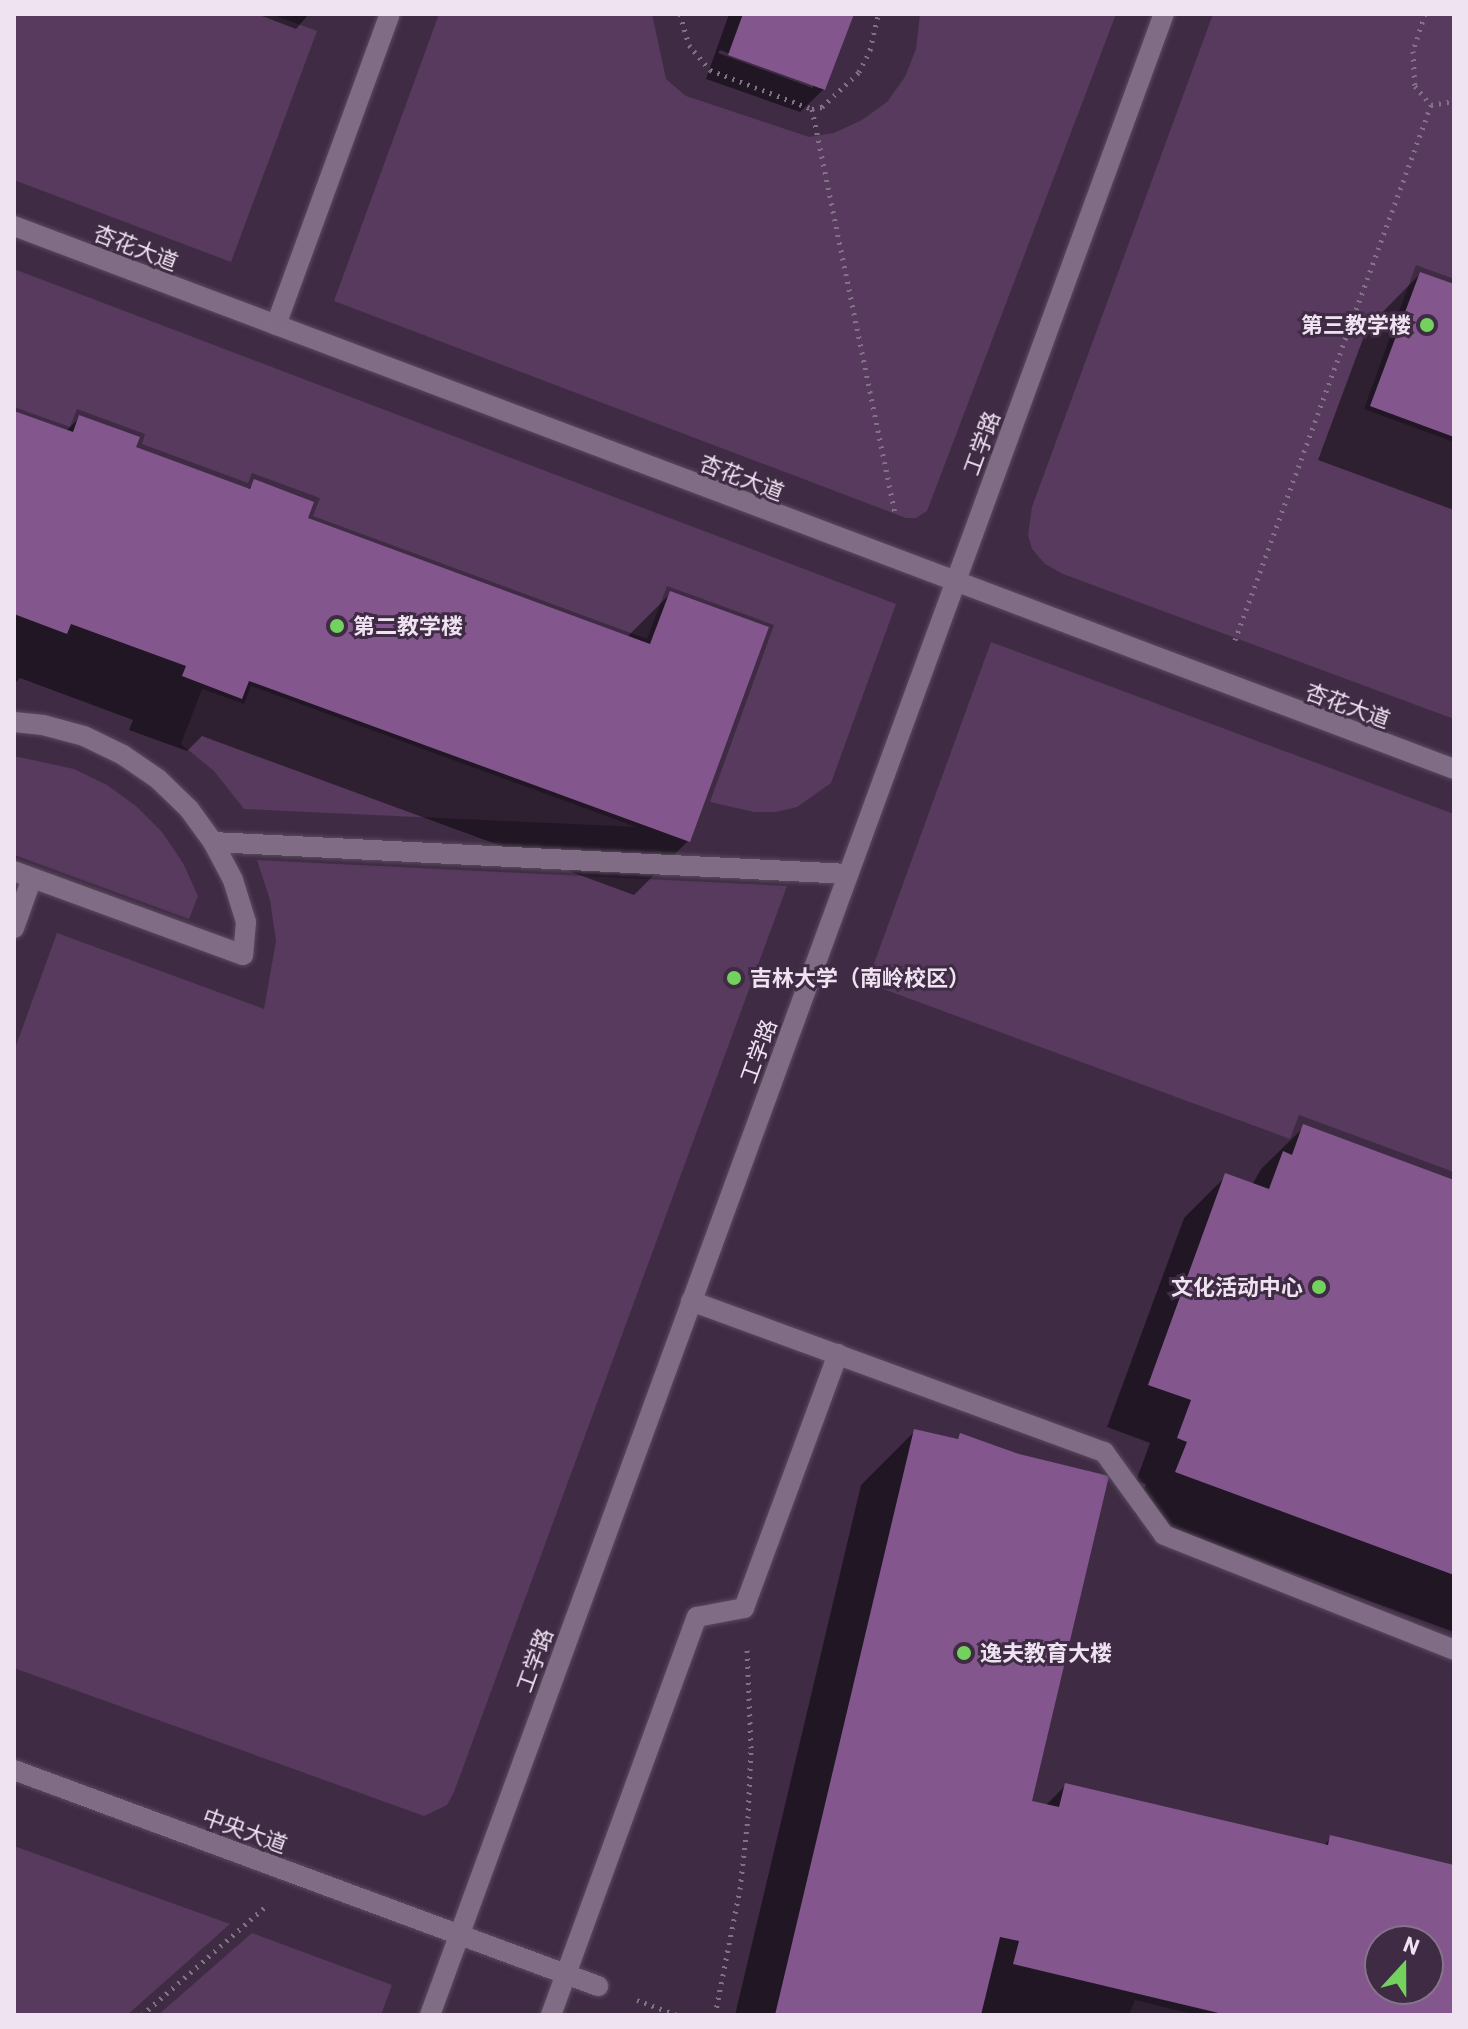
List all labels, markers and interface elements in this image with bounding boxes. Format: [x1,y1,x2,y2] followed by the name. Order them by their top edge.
[90,219,182,275] street label: 杏花大道
[1301,312,1411,338] place label: 第三教学楼
[1418,316,1436,334] marker: 第三教学楼
[957,407,1005,479] street label: 工学路
[696,449,788,505] street label: 杏花大道
[353,613,463,639] place label: 第二教学楼
[328,617,346,635] marker: 第二教学楼
[1302,678,1394,732] street label: 杏花大道
[750,965,970,991] place label: 吉林大学（南岭校区）
[725,969,743,987] marker: 吉林大学（南岭校区）
[734,1015,782,1087] street label: 工学路
[1171,1274,1303,1300] place label: 文化活动中心
[1310,1278,1328,1296] marker: 文化活动中心
[510,1624,558,1696] street label: 工学路
[980,1640,1112,1666] place label: 逸夫教育大楼
[955,1644,973,1662] marker: 逸夫教育大楼
[199,1803,291,1857] street label: 中央大道
[1364,1925,1444,2005] north arrow
[1400,1930,1423,1959] text: N

